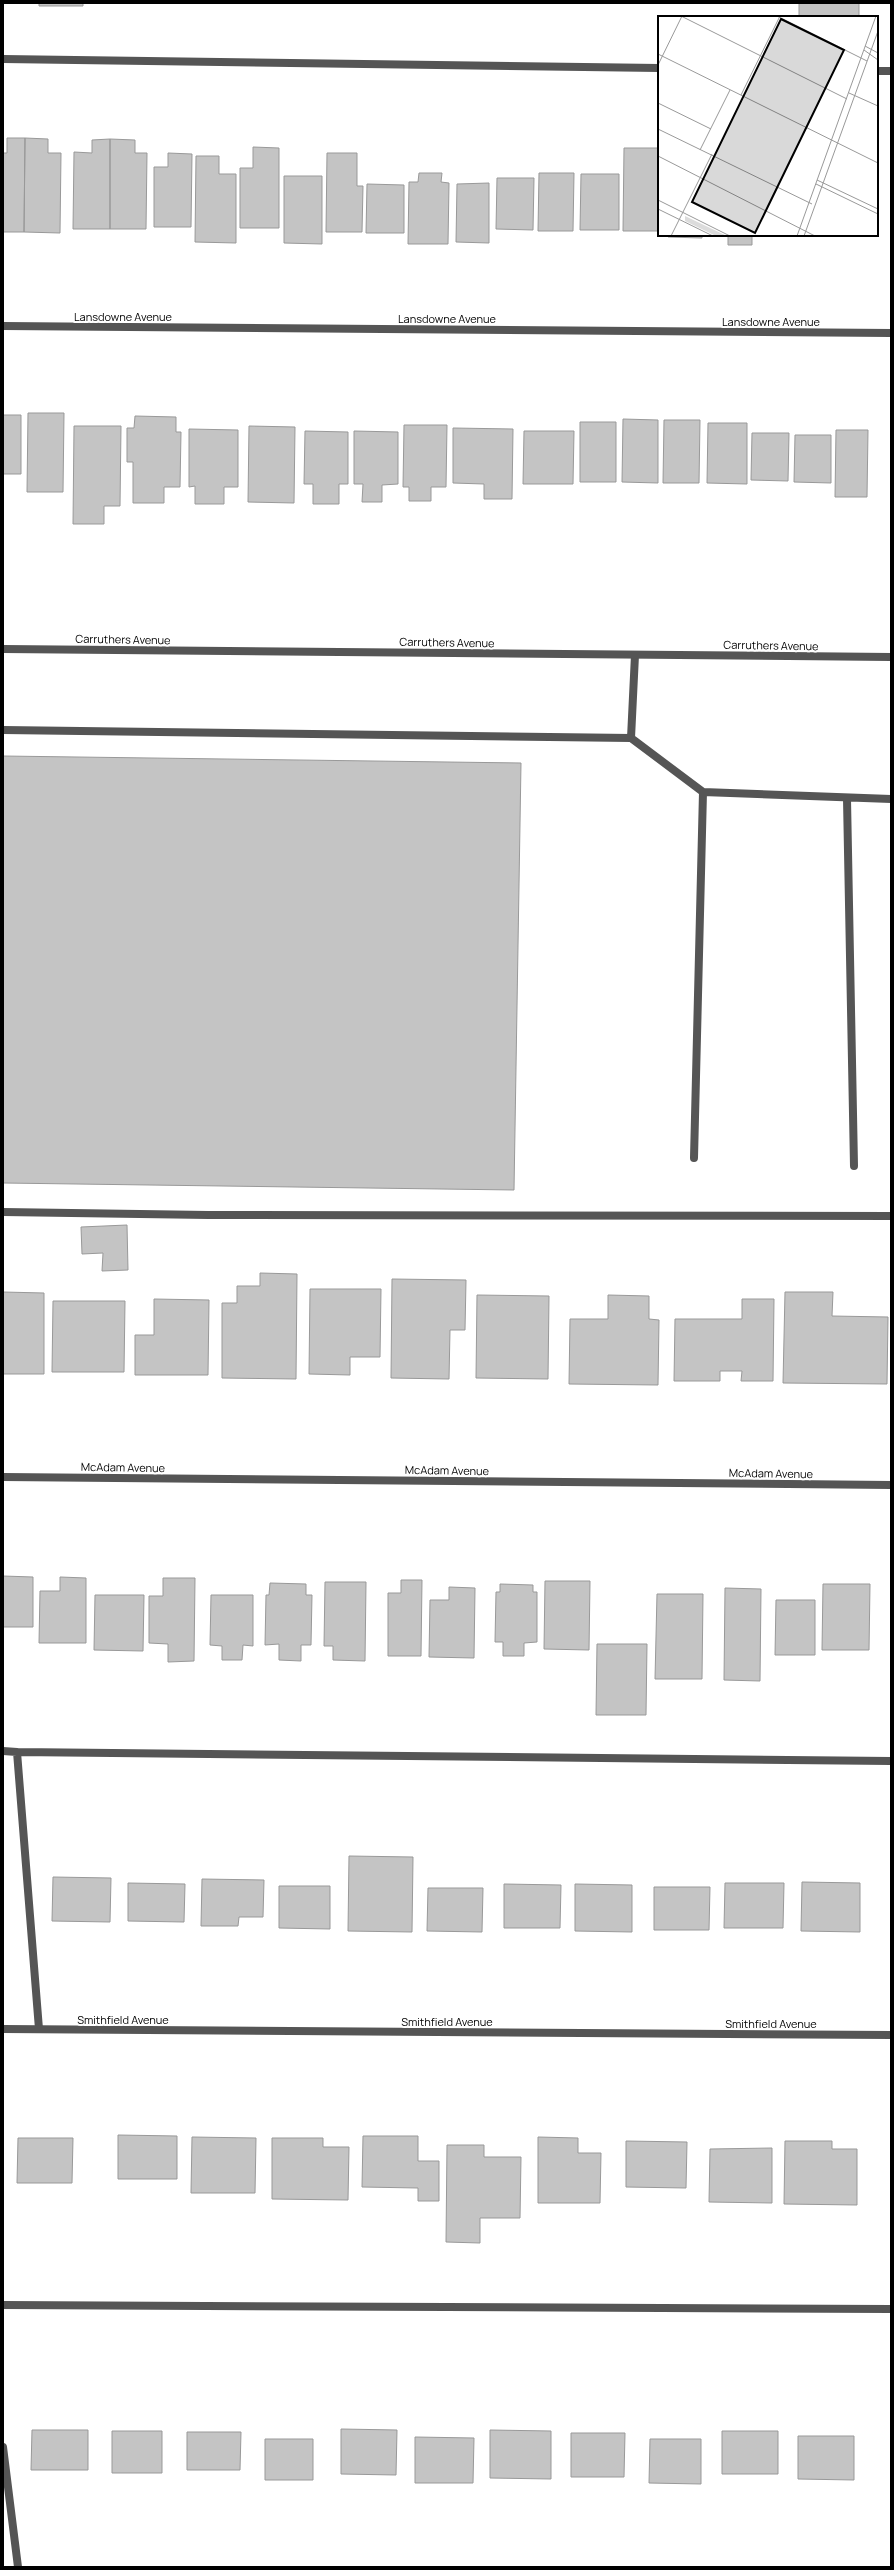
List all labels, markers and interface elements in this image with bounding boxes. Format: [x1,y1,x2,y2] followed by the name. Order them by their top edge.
[658,16,878,236] inset map
[74,309,173,324] street label: Lansdowne Avenue
[398,311,497,326] street label: Lansdowne Avenue
[722,314,821,329] street label: Lansdowne Avenue
[75,631,171,647] street label: Carruthers Avenue
[399,634,495,650] street label: Carruthers Avenue
[723,637,819,653] street label: Carruthers Avenue
[81,1459,166,1475] street label: McAdam Avenue
[405,1462,490,1478] street label: McAdam Avenue
[729,1465,814,1481] street label: McAdam Avenue
[77,2012,169,2027] street label: Smithfield Avenue
[401,2014,493,2029] street label: Smithfield Avenue
[725,2016,817,2031] street label: Smithfield Avenue

